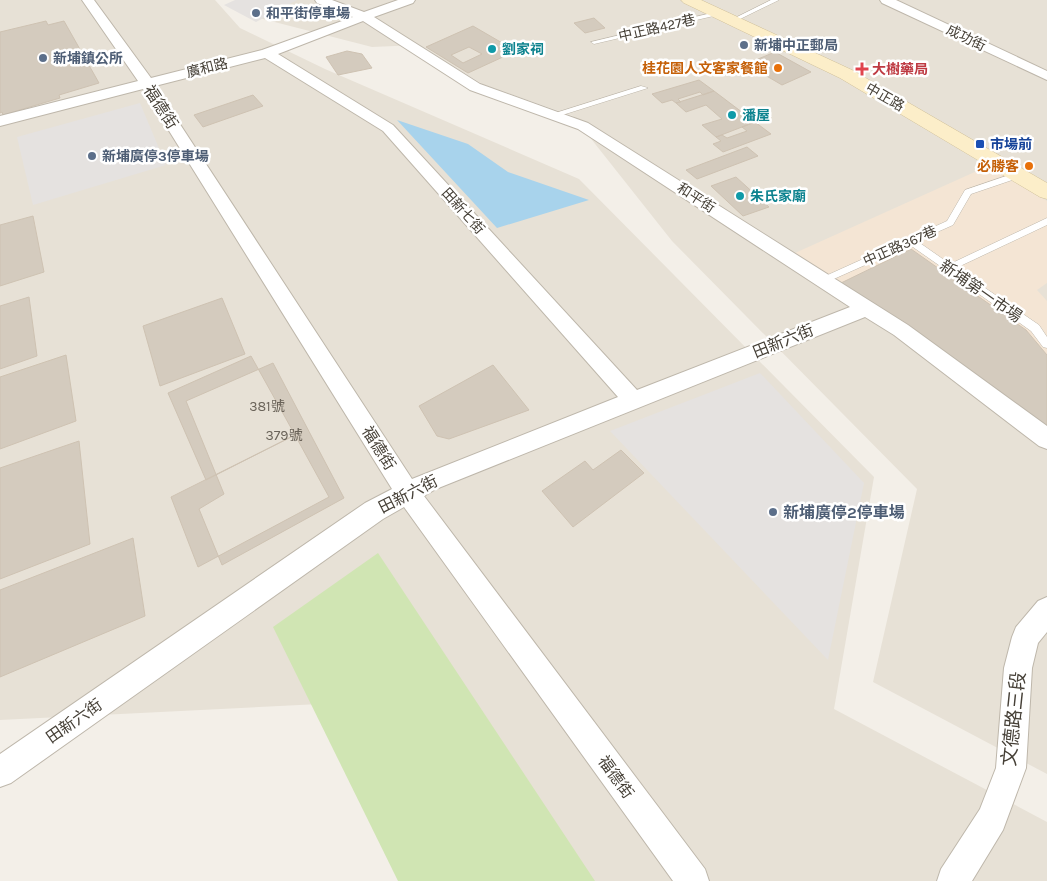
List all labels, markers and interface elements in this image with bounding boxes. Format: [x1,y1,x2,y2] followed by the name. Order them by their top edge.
[266,5,350,22] place label: 和平街停車場
[250,7,262,19] marker: 和平街停車場
[617,11,697,45] street label: 中正路427巷
[943,21,989,55] street label: 成功街
[754,37,838,54] place label: 新埔中正郵局
[738,39,750,51] marker: 新埔中正郵局
[502,41,544,58] place label: 劉家祠
[486,43,498,55] marker: 劉家祠
[53,50,123,67] place label: 新埔鎮公所
[37,52,49,64] marker: 新埔鎮公所
[185,55,229,81] street label: 廣和路
[642,60,768,77] place label: 桂花園人文客家餐館
[872,61,928,78] place label: 大樹藥局
[772,62,784,74] marker: 桂花園人文客家餐館
[856,63,868,75] marker: 大樹藥局
[863,79,907,115] street label: 中正路
[140,82,182,132] street label: 福德街
[742,107,770,124] place label: 潘屋
[726,109,738,121] marker: 潘屋
[990,136,1032,153] place label: 市場前
[974,138,986,150] marker: 市場前
[102,148,209,165] place label: 新埔廣停3停車場
[86,150,98,162] marker: 新埔廣停3停車場
[977,158,1019,175] place label: 必勝客
[1023,160,1035,172] marker: 必勝客
[674,179,718,217] street label: 和平街
[438,185,488,237] street label: 田新七街
[750,188,806,205] place label: 朱氏家廟
[734,190,746,202] marker: 朱氏家廟
[861,222,939,270] street label: 中正路367巷
[936,256,1026,326] street label: 新埔第一市場
[750,320,816,362] street label: 田新六街
[249,398,285,415] house number: 381號
[358,423,400,473] street label: 福德街
[266,427,302,444] house number: 379號
[375,471,441,517] street label: 田新六街
[783,503,905,522] place label: 新埔廣停2停車場
[767,506,779,518] marker: 新埔廣停2停車場
[998,671,1030,767] street label: 文德路三段
[42,695,106,747] street label: 田新六街
[594,752,638,802] street label: 福德街

